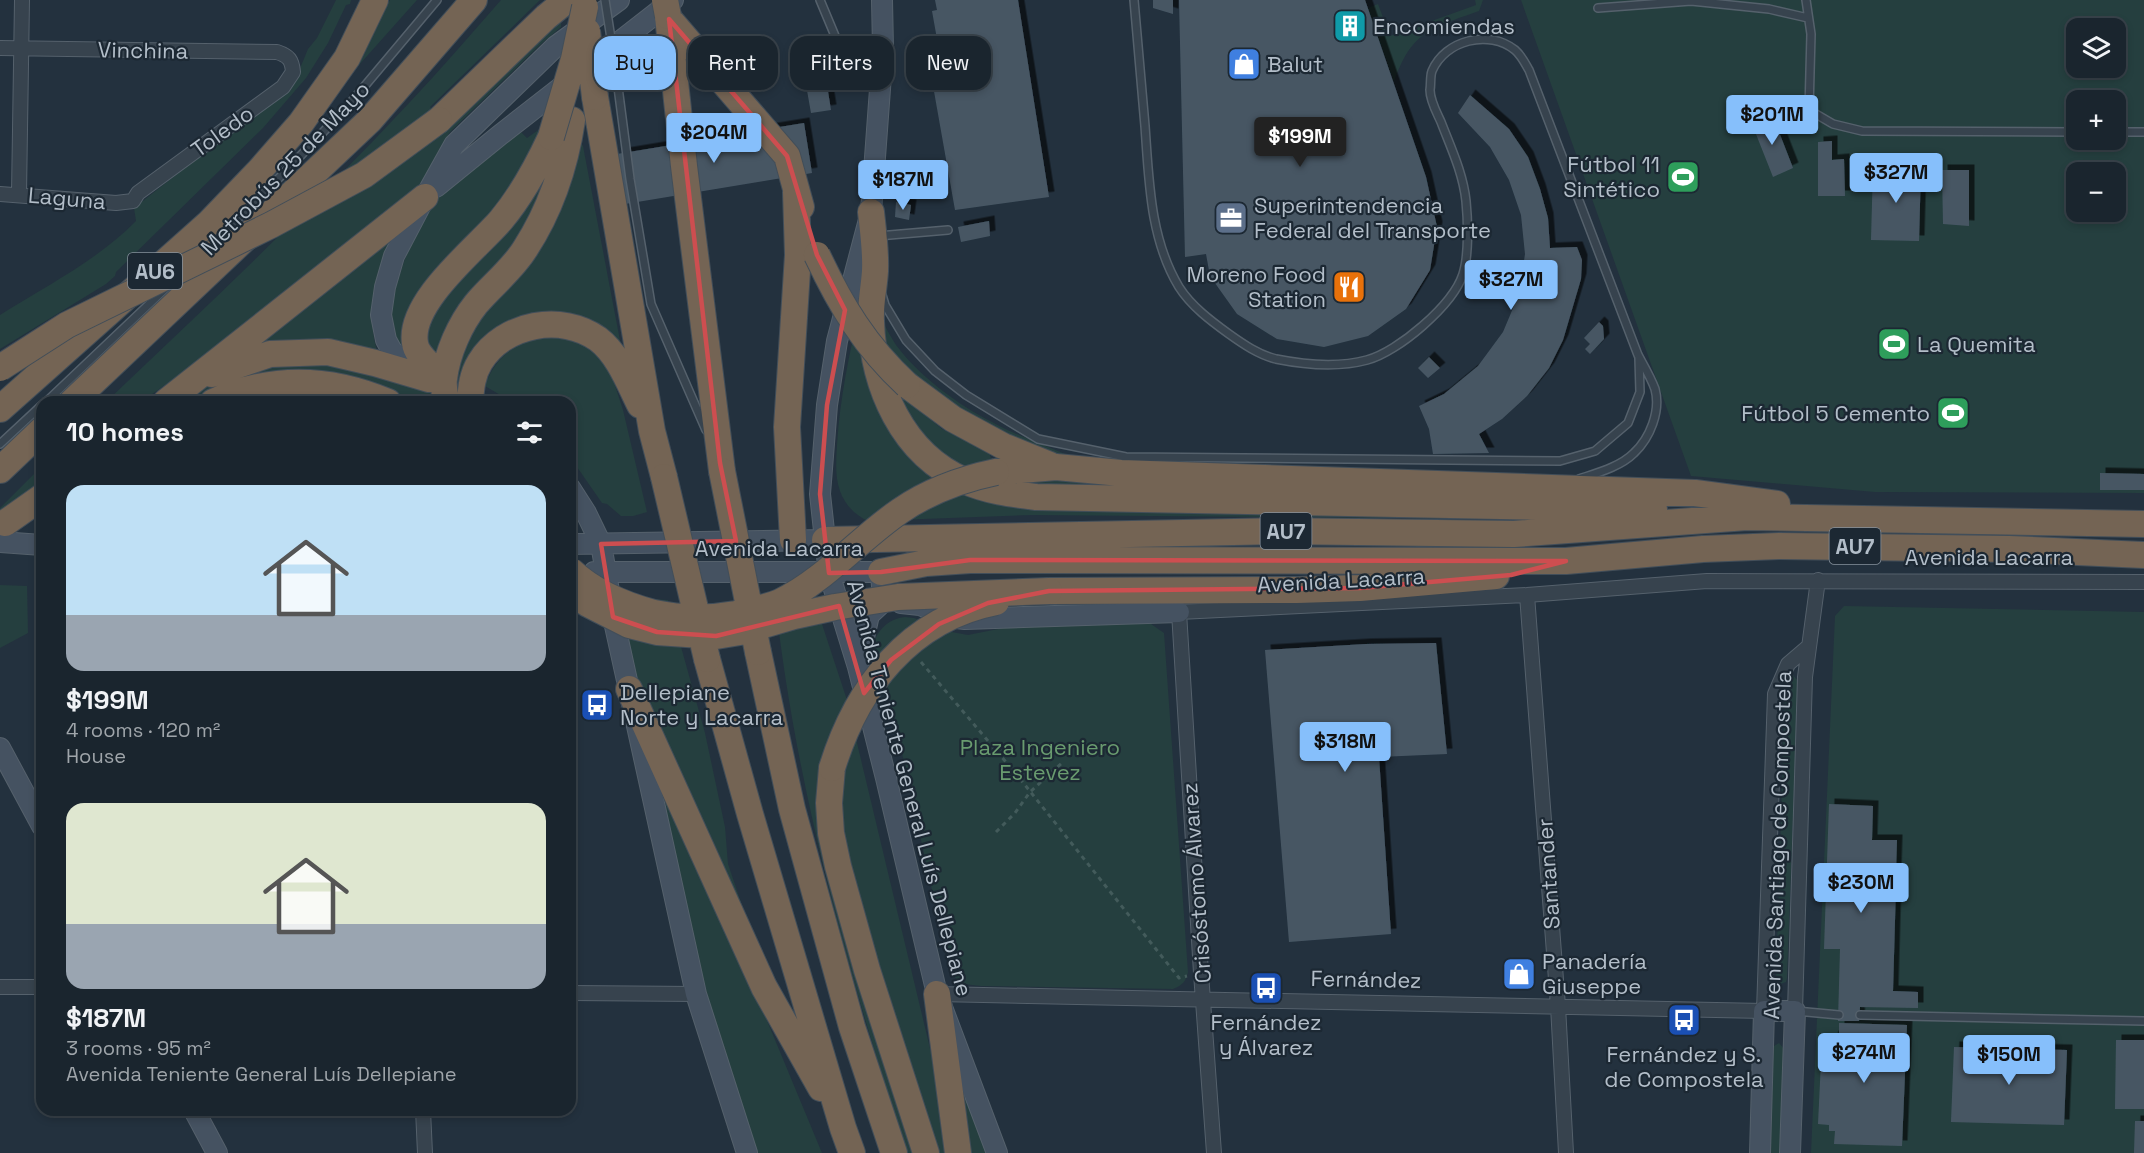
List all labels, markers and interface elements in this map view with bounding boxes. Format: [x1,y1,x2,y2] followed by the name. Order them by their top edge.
[1332,8,1368,44] building icon: Encomiendas
[1373,12,1515,40] place label: Encomiendas
[2066,18,2126,222] map controls
[2066,18,2126,78] button: layers
[97,35,189,65] street label: Vinchina
[594,36,676,90] chip: Buy
[688,36,778,90] chip: Rent
[790,36,894,90] chip: Filters
[906,36,991,90] chip: New
[1226,46,1262,82] shop icon: Balut
[1267,50,1323,78] place label: Balut
[195,75,375,261] street label: Metrobús 25 de Mayo
[2066,90,2126,150] button: +
[1730,95,1814,146] pin: $201M
[185,99,259,163] street label: Toledo
[1740,101,1804,127] text: $201M
[672,113,756,164] pin: $204M
[1258,117,1342,168] pin: $199M
[680,119,748,145] text: $204M
[1268,123,1332,149] text: $199M
[1563,150,1660,203] place label: Fútbol 11 Sintético
[1854,153,1938,204] pin: $327M
[1665,159,1701,195] sports icon: Fútbol 11 Sintético
[1864,159,1928,185] text: $327M
[861,160,945,211] pin: $187M
[2066,162,2126,222] button: −
[872,166,934,192] text: $187M
[27,181,107,215] street label: Laguna
[1254,191,1491,244] place label: Superintendencia Federal del Transporte
[1213,200,1249,236] office icon: Superintendencia Federal del Transporte
[128,253,182,289] road number: AU6
[1187,260,1326,313] place label: Moreno Food Station
[1469,260,1553,311] pin: $327M
[1479,266,1543,292] text: $327M
[1331,269,1367,305] restaurant icon: Moreno Food Station
[1876,326,1912,362] sports icon: La Quemita
[1917,330,2036,358] place label: La Quemita
[1935,395,1971,431] sports icon: Fútbol 5 Cemento
[1741,399,1930,427] place label: Fútbol 5 Cemento
[66,415,184,449] text: 10 homes
[513,416,546,449] icon: filters
[1260,513,1312,549] road number: AU7
[252,524,360,632] icon: home
[1830,528,1880,564] road number: AU7
[695,534,863,562] street label: Avenida Lacarra
[1905,543,2073,571] street label: Avenida Lacarra
[1256,562,1426,598] street label: Avenida Lacarra
[841,577,979,999] street label: Avenida Teniente General Luís Dellepiane
[1757,670,1797,1020] street label: Avenida Santiago de Compostela
[620,678,783,731] place label: Dellepiane Norte y Lacarra
[66,683,149,717] text: $199M
[579,687,615,723] bus stop icon: Dellepiane Norte y Lacarra
[66,717,220,743] text: 4 rooms · 120 m²
[1303,722,1387,773] pin: $318M
[1314,728,1376,754] text: $318M
[960,733,1120,786] park label: Plaza Ingeniero Estevez
[66,743,126,769] text: House
[1175,782,1217,984] street label: Crisóstomo Álvarez
[1530,818,1566,930] street label: Santander
[252,842,360,950] icon: home
[1819,863,1903,914] pin: $230M
[1828,869,1894,895] text: $230M
[1542,947,1647,1000] place label: Panadería Giuseppe
[1501,956,1537,992] shop icon: Panadería Giuseppe
[1310,964,1422,994] street label: Fernández
[1248,970,1284,1006] bus stop icon: Fernández y Álvarez
[66,1001,146,1035] text: $187M
[1666,1002,1702,1038] bus stop icon: Fernández y S. de Compostela
[1211,1008,1321,1061] place label: Fernández y Álvarez
[1822,1033,1906,1084] pin: $274M
[66,1035,211,1061] text: 3 rooms · 95 m²
[1967,1035,2051,1086] pin: $150M
[1832,1039,1896,1065] text: $274M
[1604,1040,1764,1093] place label: Fernández y S. de Compostela
[1977,1041,2041,1067] text: $150M
[66,1061,457,1087] text: Avenida Teniente General Luís Dellepiane

